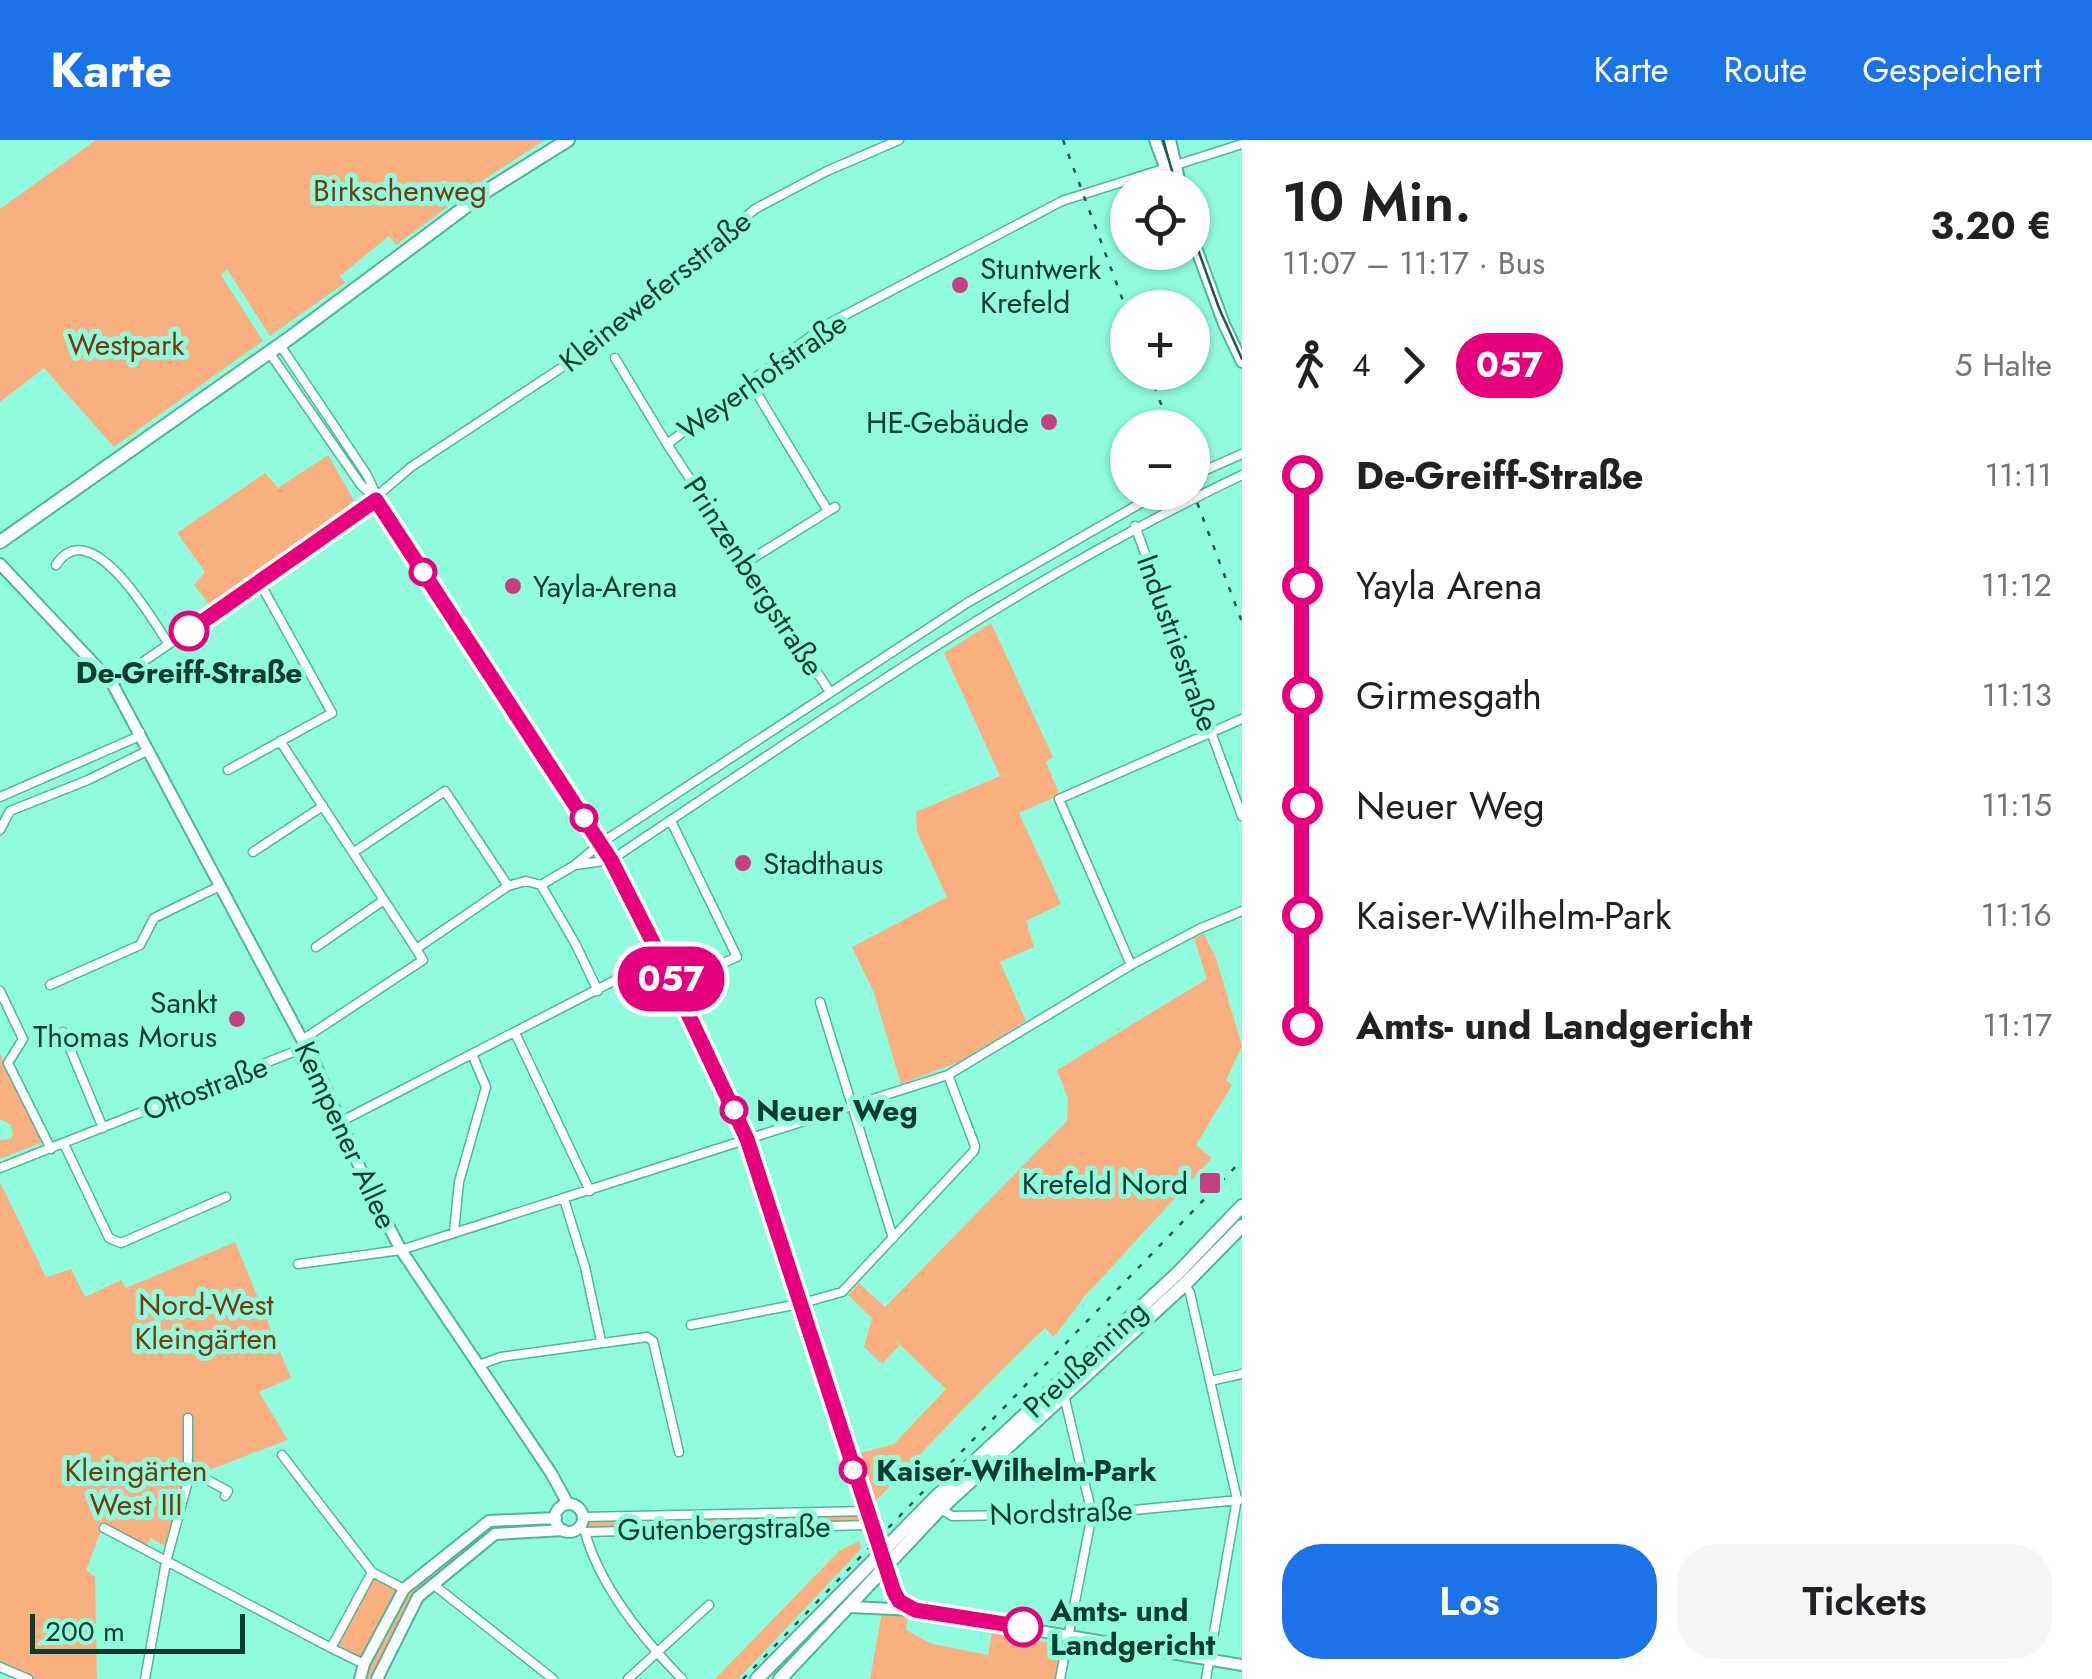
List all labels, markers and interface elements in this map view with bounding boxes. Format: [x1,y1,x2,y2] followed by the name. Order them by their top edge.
[50,36,172,105] text: Karte
[1594,45,1669,95] text: Karte
[1724,45,1807,95] text: Route
[1862,45,2042,95] text: Gespeichert
[1282,162,1471,242] text: 10 Min.
[313,169,487,212] park label: Birkschenweg
[1110,170,1210,510] map controls
[1110,170,1210,270] button: locate
[1930,198,2052,253] text: 3.20 €
[550,200,760,382] street label: Kleinewefersstraße
[1282,240,1545,286] text: 11:07 – 11:17 · Bus
[980,247,1102,324] place label: Stuntwerk Krefeld
[949,274,971,296] marker: Stuntwerk Krefeld
[1110,290,1210,390] button: +
[669,302,855,450] street label: Weyerhofstraße
[67,323,185,366] park label: Westpark
[1282,338,1337,393] icon: walk
[1386,338,1441,393] icon: forward
[1476,340,1543,390] text: 057
[1352,342,1371,388] text: 4
[1955,342,2052,388] text: 5 Halte
[866,401,1029,444] place label: HE-Gebäude
[1110,410,1210,510] button: −
[1038,411,1060,433] marker: HE-Gebäude
[1356,448,1644,503] text: De-Greiff-Straße
[1985,452,2052,498] text: 11:11
[673,468,835,684] street label: Prinzenbergstraße
[1126,549,1230,737] street label: Industriestraße
[1356,558,1542,613] text: Yayla Arena
[410,559,436,585] unlabelled marker
[1981,562,2052,608] text: 11:12
[533,565,677,608] place label: Yayla-Arena
[502,575,524,597] marker: Yayla-Arena
[170,612,208,650] marker: De-Greiff-Straße
[76,651,302,694] place label: De-Greiff-Straße
[1356,668,1542,723] text: Girmesgath
[1982,672,2052,718] text: 11:13
[1356,778,1545,833] text: Neuer Weg
[1981,782,2052,828] text: 11:15
[571,805,597,831] unlabelled marker
[763,842,883,885] place label: Stadthaus
[732,852,754,874] marker: Stadthaus
[1356,888,1671,943] text: Kaiser-Wilhelm-Park
[1981,892,2052,938] text: 11:16
[614,946,728,1012] line badge: 057
[638,954,704,1004] text: 057
[33,981,218,1058] place label: Sankt Thomas Morus
[1356,998,1752,1053] text: Amts- und Landgericht
[1982,1002,2052,1048] text: 11:17
[226,1008,248,1030] marker: Sankt Thomas Morus
[284,1034,408,1236] street label: Kempener Allee
[136,1044,274,1132] street label: Ottostraße
[756,1089,918,1132] place label: Neuer Weg
[721,1097,747,1123] marker: Neuer Weg
[1022,1162,1188,1205] place label: Krefeld Nord
[1197,1170,1223,1196] marker: Krefeld Nord
[134,1283,278,1360] park label: Nord-West Kleingärten
[1013,1290,1157,1428] street label: Preußenring
[64,1449,208,1526] park label: Kleingärten West III
[876,1449,1158,1492] place label: Kaiser-Wilhelm-Park
[840,1457,866,1483] marker: Kaiser-Wilhelm-Park
[989,1488,1133,1536] street label: Nordstraße
[617,1505,831,1551] street label: Gutenbergstraße
[1282,1544,1657,1659] button: Los
[1677,1544,2052,1659] button: Tickets
[1049,1589,1216,1666] place label: Amts- und Landgericht
[1004,1608,1042,1646] marker: Amts- und Landgericht
[30,1609,245,1654] scale bar
[45,1611,125,1652] text: 200 m

